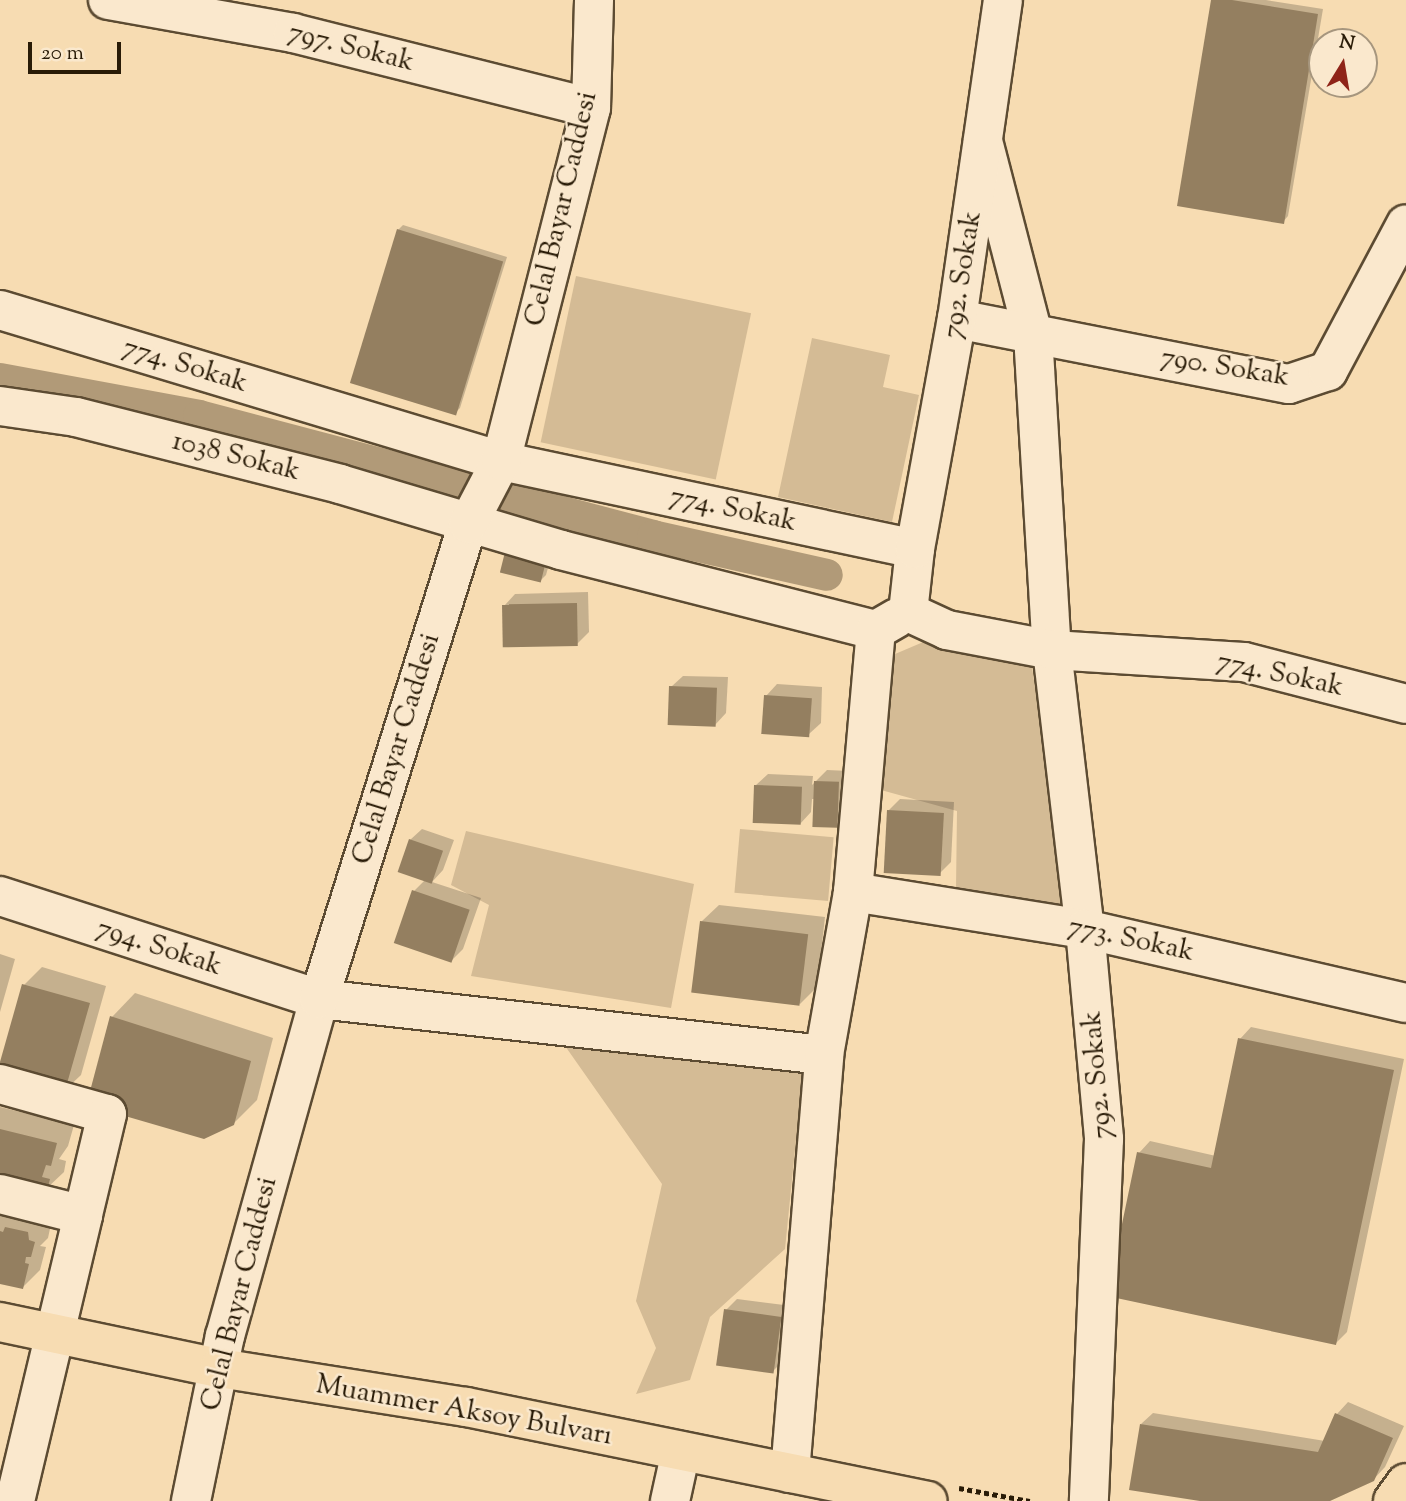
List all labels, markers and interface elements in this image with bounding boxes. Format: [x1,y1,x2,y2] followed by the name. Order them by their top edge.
[285,16,417,80] street label: 797. Sokak
[32,28,124,72] scale bar
[1308,28,1378,98] north arrow
[1337,29,1357,59] text: N
[41,39,84,69] text: 20 m
[519,88,605,330] street label: Celal Bayar Caddesi
[936,209,990,341] street label: 792. Sokak
[119,331,251,401] street label: 774. Sokak
[1158,341,1292,395] street label: 790. Sokak
[169,425,303,489] street label: 1038 Sokak
[667,480,799,540] street label: 774. Sokak
[346,629,448,869] street label: Celal Bayar Caddesi
[1214,645,1346,705] street label: 774. Sokak
[1065,910,1197,970] street label: 773. Sokak
[92,912,226,984] street label: 794. Sokak
[1076,1010,1120,1140] street label: 792. Sokak
[195,1173,285,1415] street label: Celal Bayar Caddesi
[313,1368,615,1454] street label: Muammer Aksoy Bulvarı

